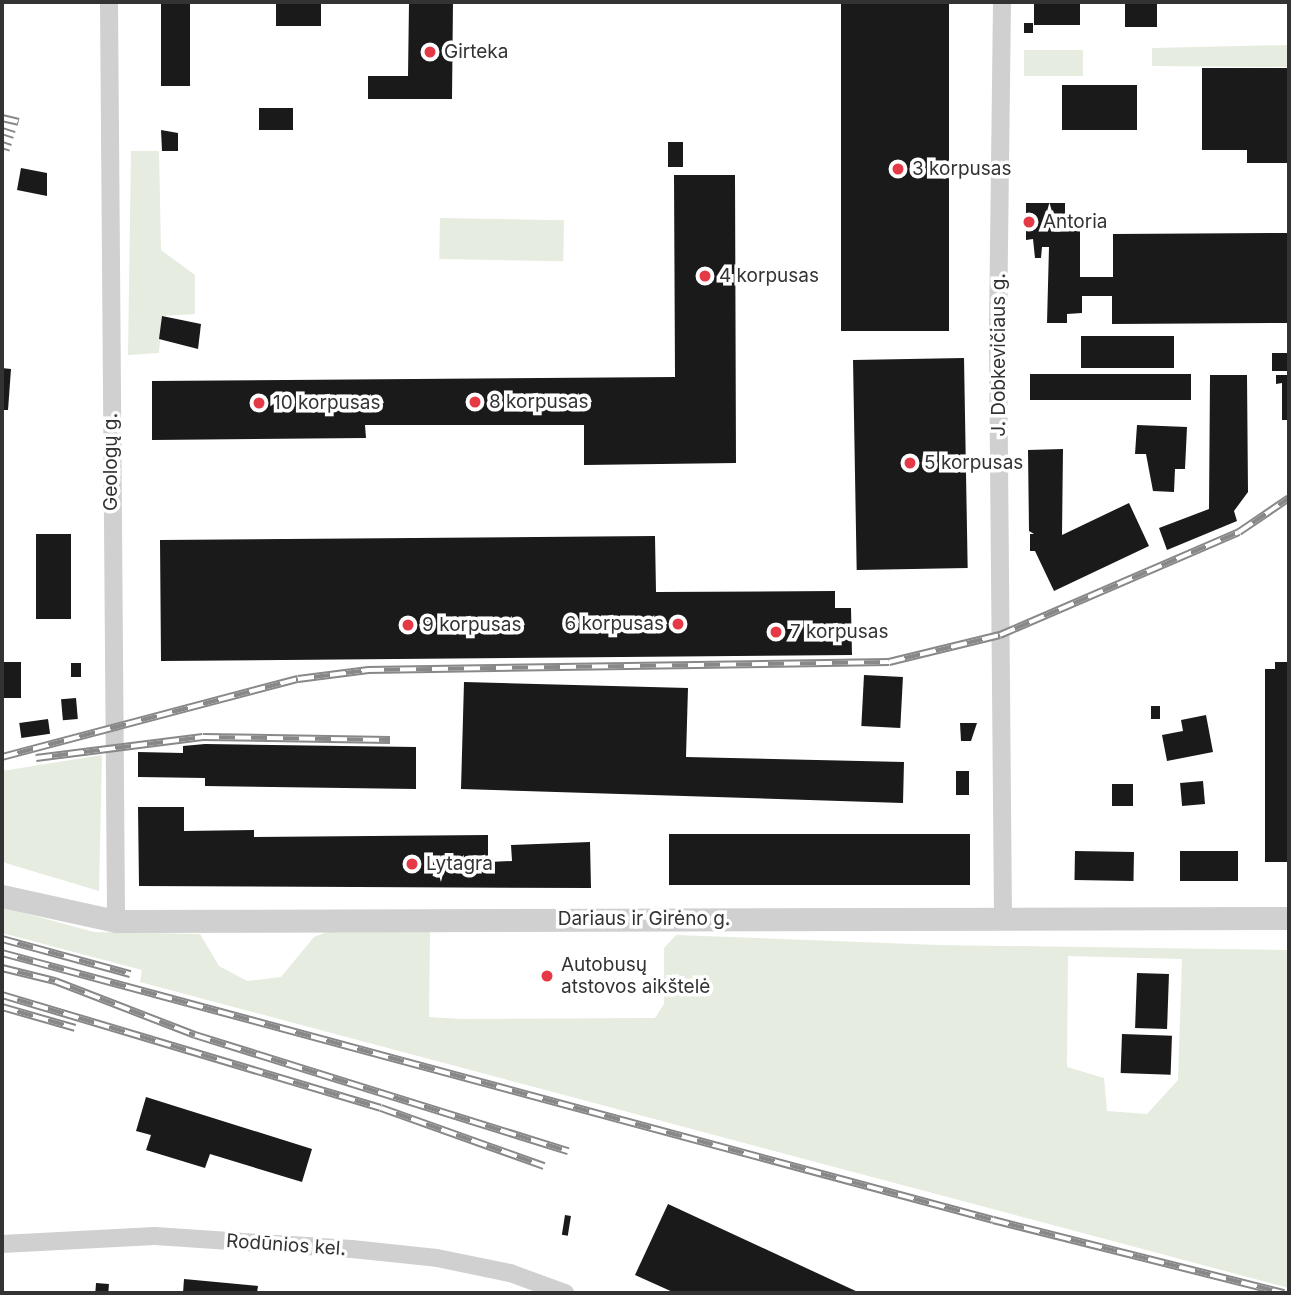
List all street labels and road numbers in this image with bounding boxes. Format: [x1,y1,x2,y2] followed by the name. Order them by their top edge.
[988,273,1010,437] street label: J. Dobkevičiaus g.
[100,413,122,511] street label: Geologų g.
[558,908,730,930] street label: Dariaus ir Girėno g.
[225,1229,347,1261] street label: Rodūnios kel.

